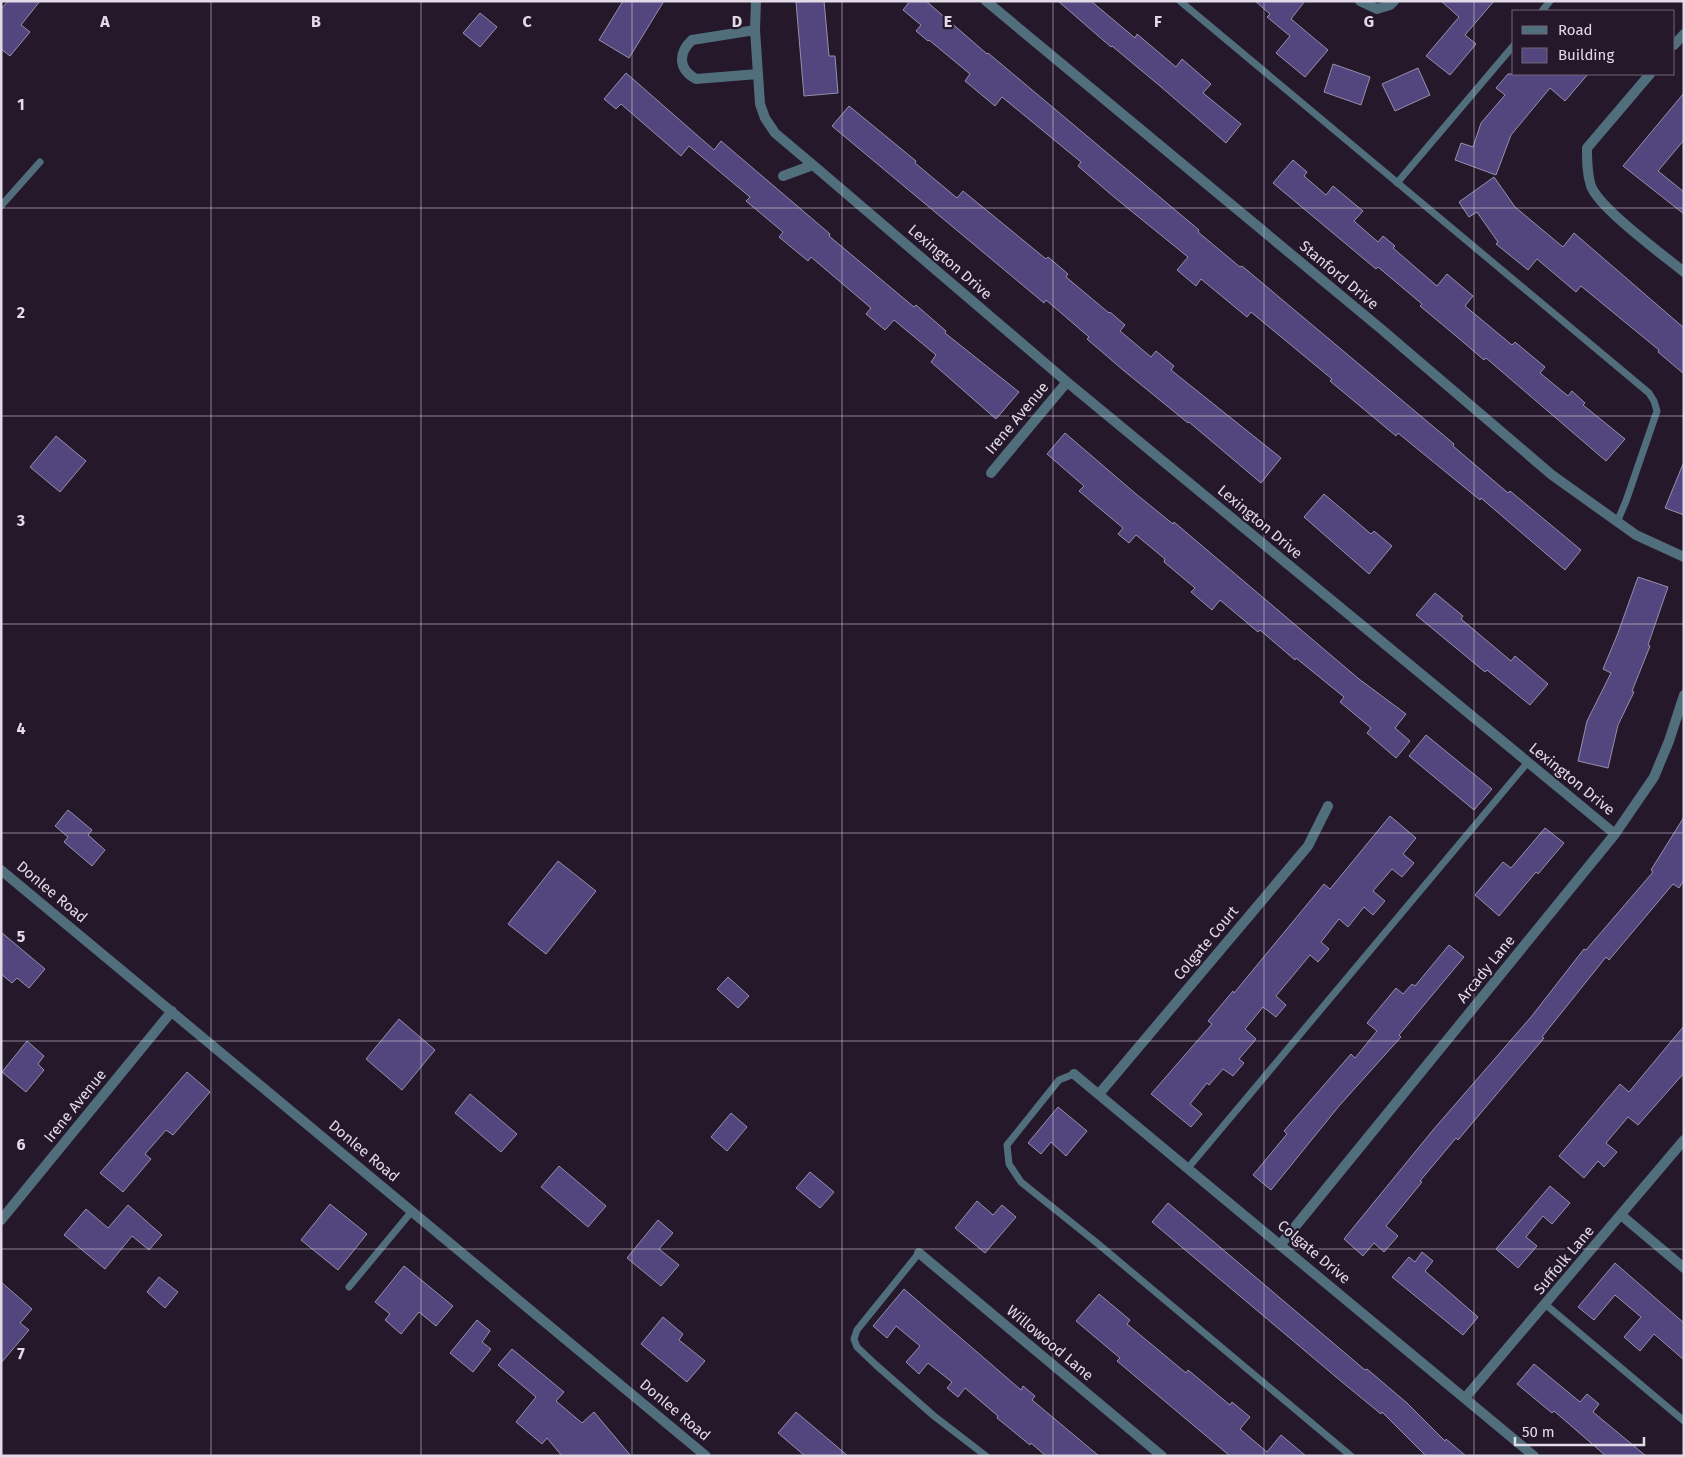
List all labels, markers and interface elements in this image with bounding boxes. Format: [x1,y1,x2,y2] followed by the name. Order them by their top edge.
[1512,10,1675,75] legend
[99,12,110,31] text: A
[311,12,321,31] text: B
[522,12,532,31] text: C
[732,12,742,31] text: D
[944,12,952,31] text: E
[1154,12,1162,31] text: F
[1364,12,1374,31] text: G
[1558,21,1593,39] text: Road
[1558,46,1614,64] text: Building
[17,95,25,114] text: 1
[904,221,996,303] street label: Lexington Drive
[1296,237,1382,313] street label: Stanford Drive
[17,303,25,322] text: 2
[982,378,1052,458] street label: Irene Avenue
[1214,481,1306,563] street label: Lexington Drive
[16,511,25,530] text: 3
[16,719,26,738] text: 4
[1525,739,1619,819] street label: Lexington Drive
[13,857,91,927] street label: Donlee Road
[1170,902,1243,984] street label: Colgate Court
[17,927,26,946] text: 5
[1453,932,1519,1006] street label: Arcady Lane
[40,1066,110,1146] street label: Irene Avenue
[325,1116,403,1186] street label: Donlee Road
[16,1135,26,1154] text: 6
[1274,1216,1354,1288] street label: Colgate Drive
[1530,1222,1598,1298] street label: Suffolk Lane
[1003,1301,1097,1385] street label: Willowood Lane
[17,1344,25,1363] text: 7
[636,1375,714,1445] street label: Donlee Road
[1515,1414,1644,1446] scale bar
[1522,1423,1555,1441] text: 50 m

